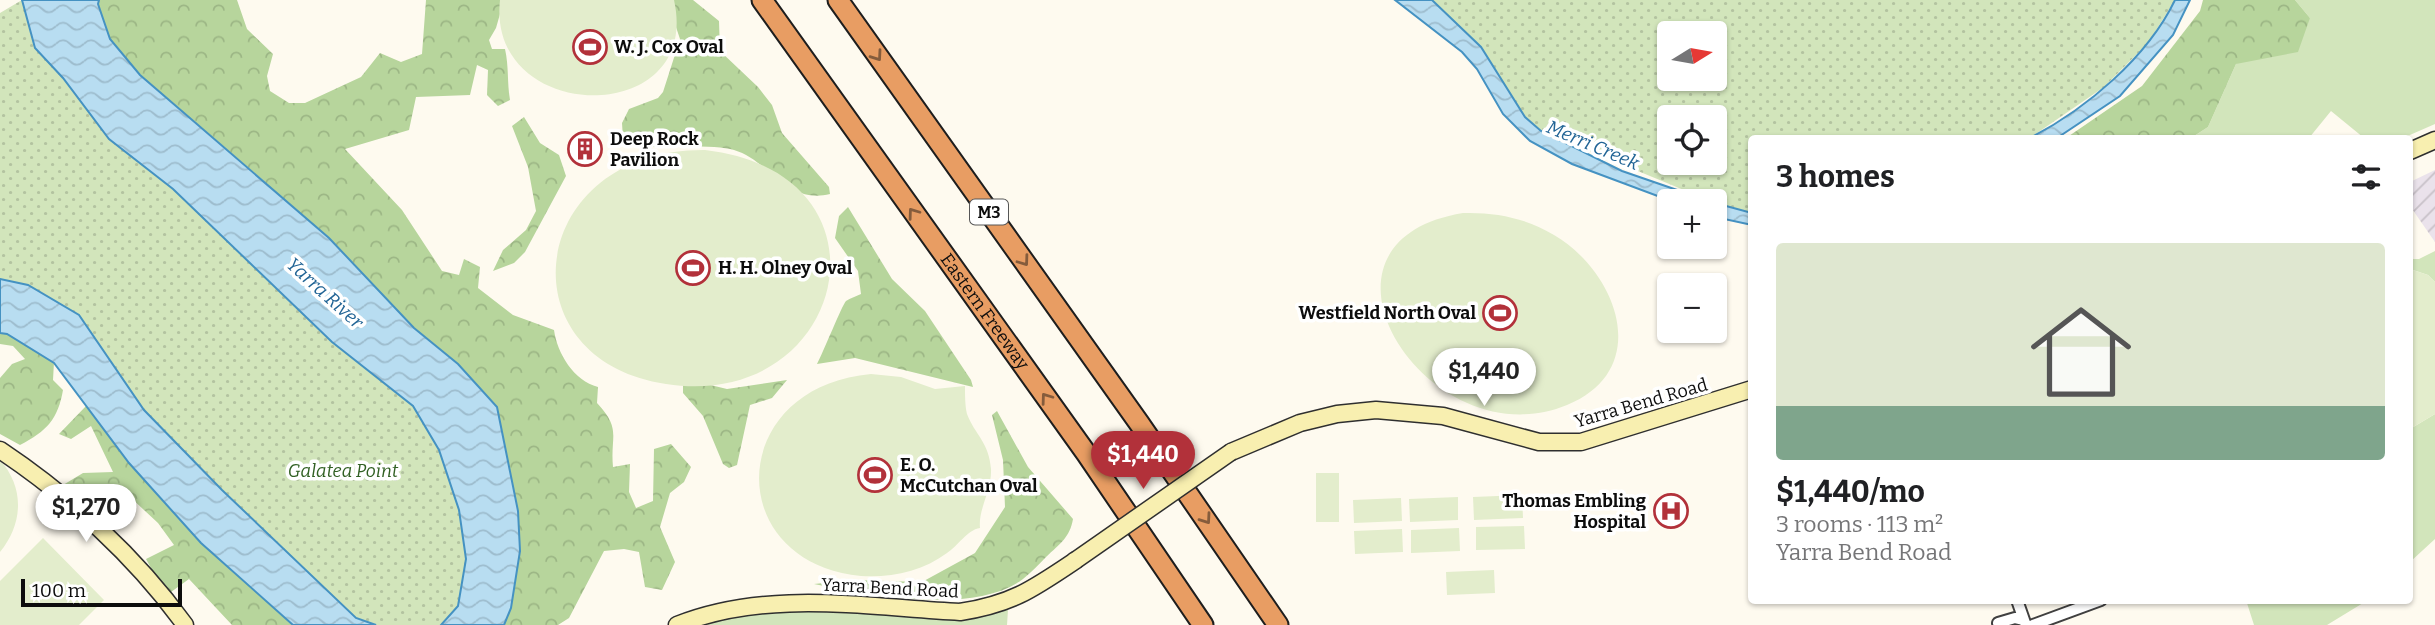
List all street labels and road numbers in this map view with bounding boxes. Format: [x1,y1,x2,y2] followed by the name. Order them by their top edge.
[970,200,1008,224] road number: M3
[936,249,1034,374] street label: Eastern Freeway
[1572,373,1710,433] street label: Yarra Bend Road
[821,573,960,603] street label: Yarra Bend Road

